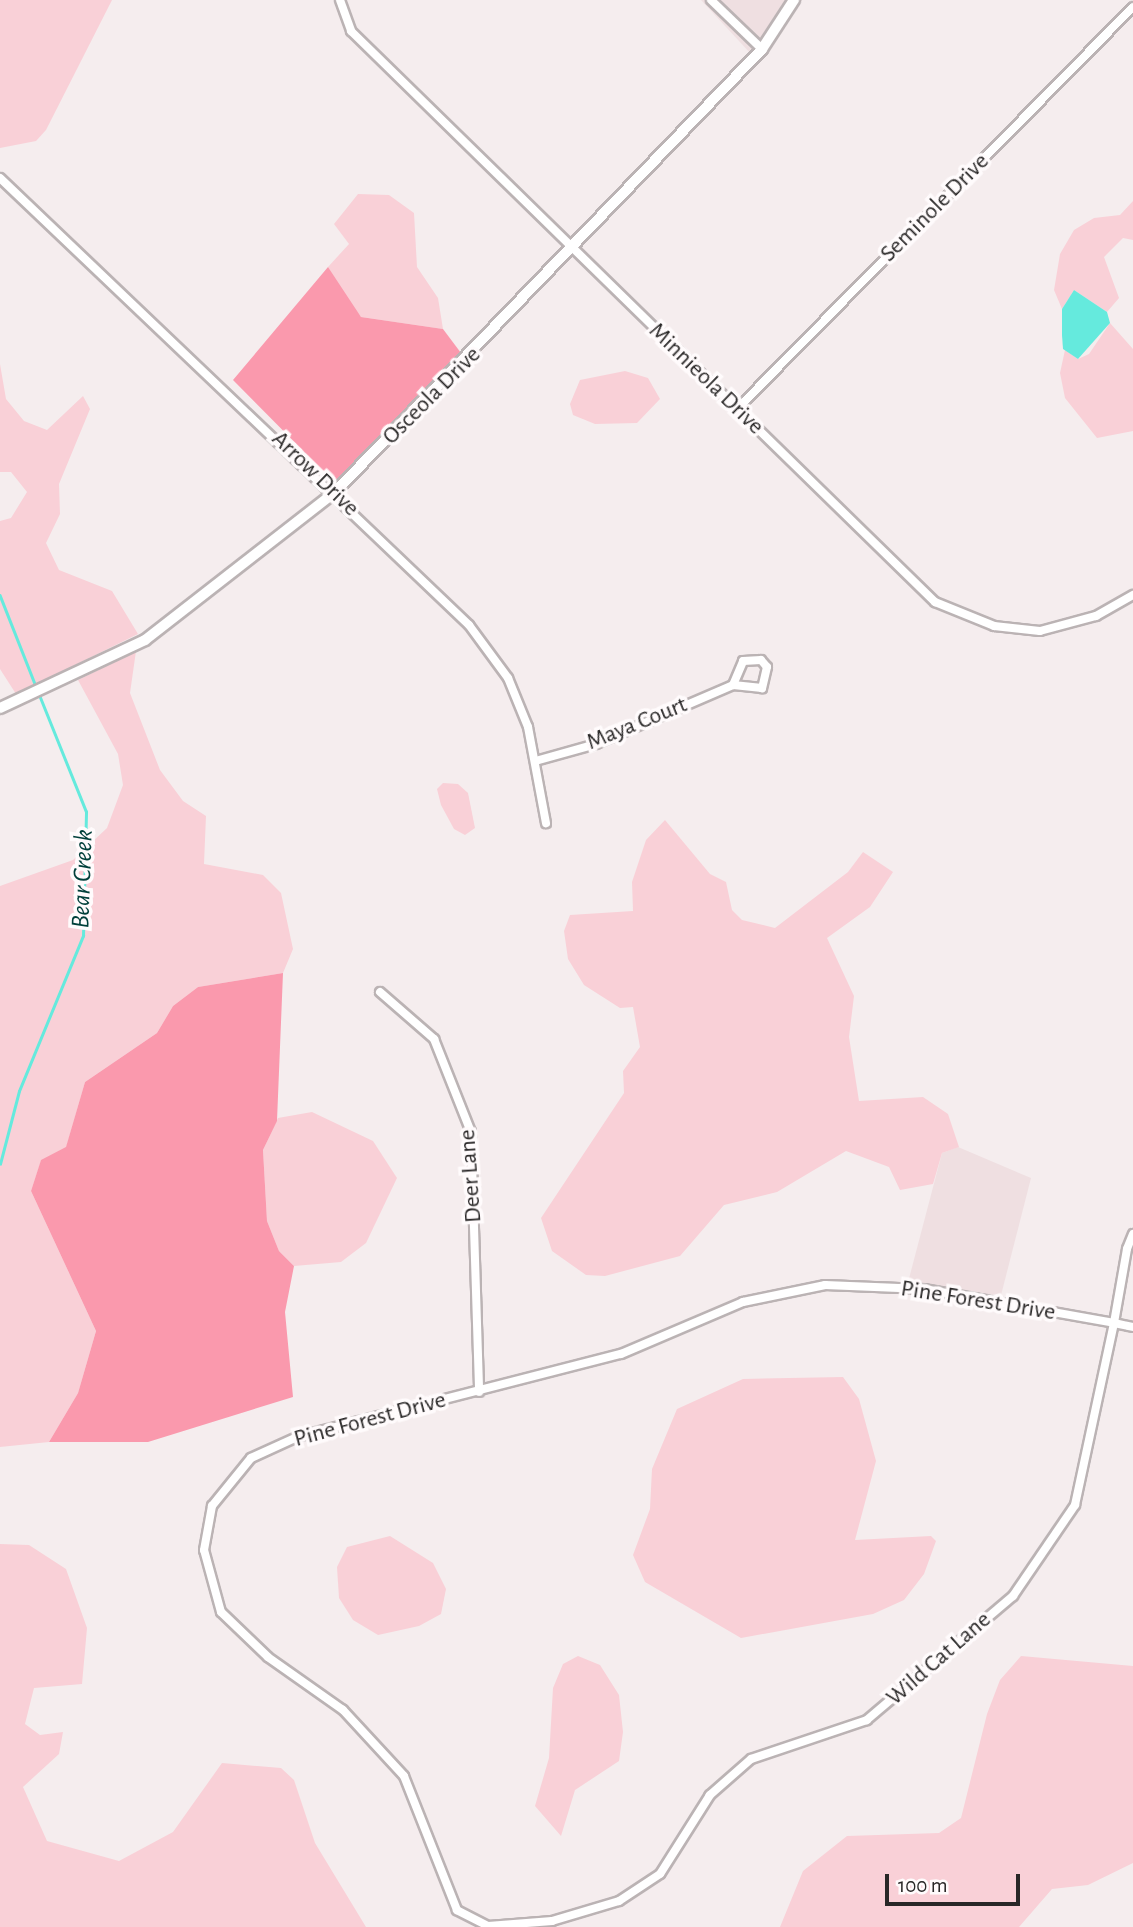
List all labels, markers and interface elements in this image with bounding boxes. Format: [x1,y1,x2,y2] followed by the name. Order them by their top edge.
[875,148,995,268] street label: Seminole Drive
[642,317,770,441] street label: Minnieola Drive
[377,341,487,451] street label: Osceola Drive
[265,425,365,523] street label: Arrow Drive
[583,691,691,757] street label: Maya Court
[66,829,100,929] water label: Bear Creek
[453,1128,489,1224] street label: Deer Lane
[899,1275,1057,1327] street label: Pine Forest Drive
[291,1386,449,1454] street label: Pine Forest Drive
[881,1606,997,1712] street label: Wild Cat Lane
[888,1860,1023,1904] scale bar
[898,1875,948,1896] text: 100 m

